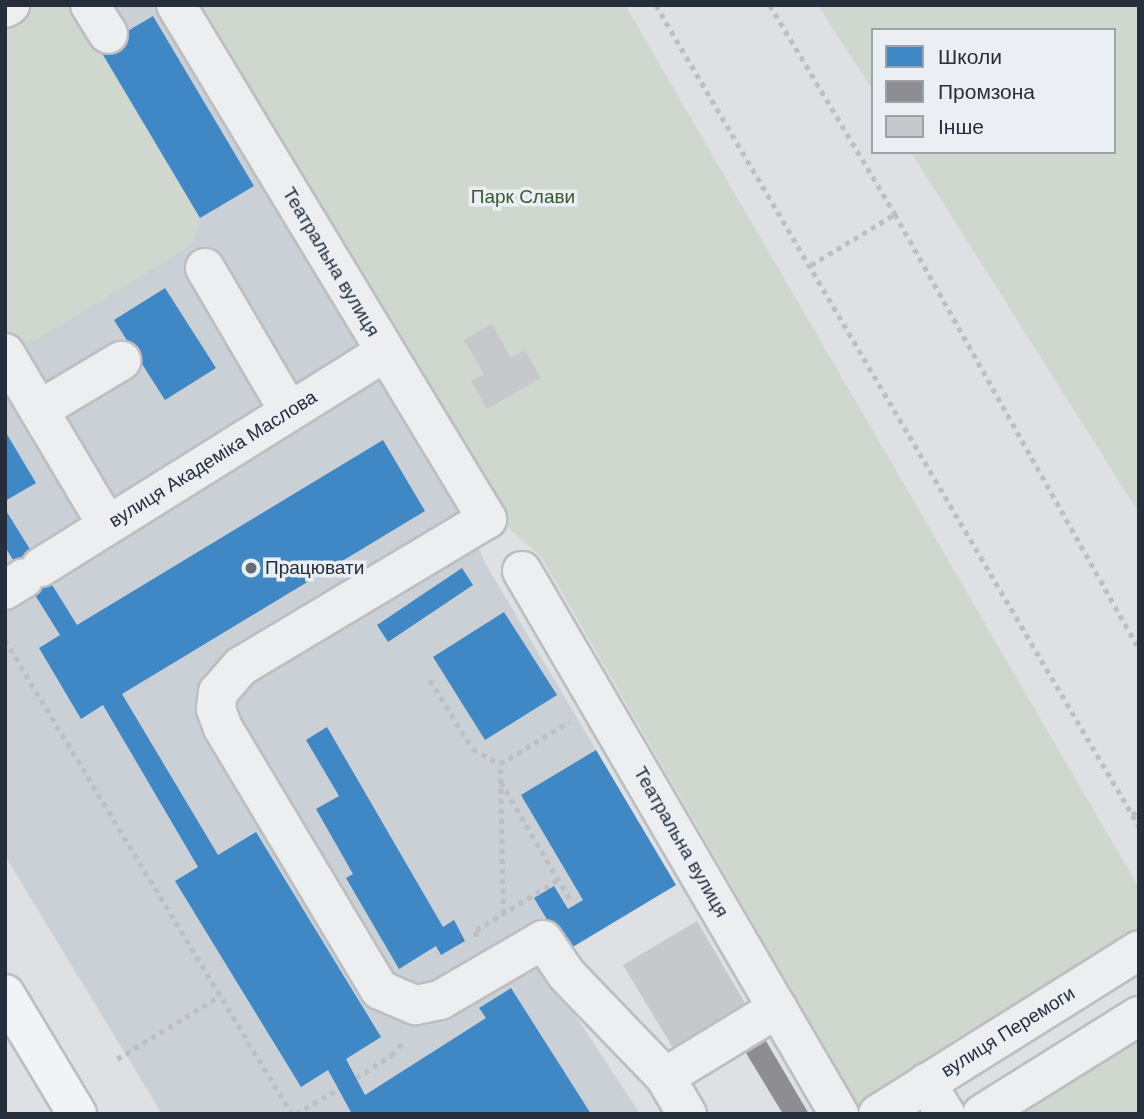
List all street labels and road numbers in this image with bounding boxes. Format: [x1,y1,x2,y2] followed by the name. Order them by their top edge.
[277,183,385,341] street label: Театральна вулиця
[105,386,321,532] street label: вулиця Академіка Маслова
[629,763,733,921] street label: Театральна вулиця
[937,982,1079,1082] street label: вулиця Перемоги

